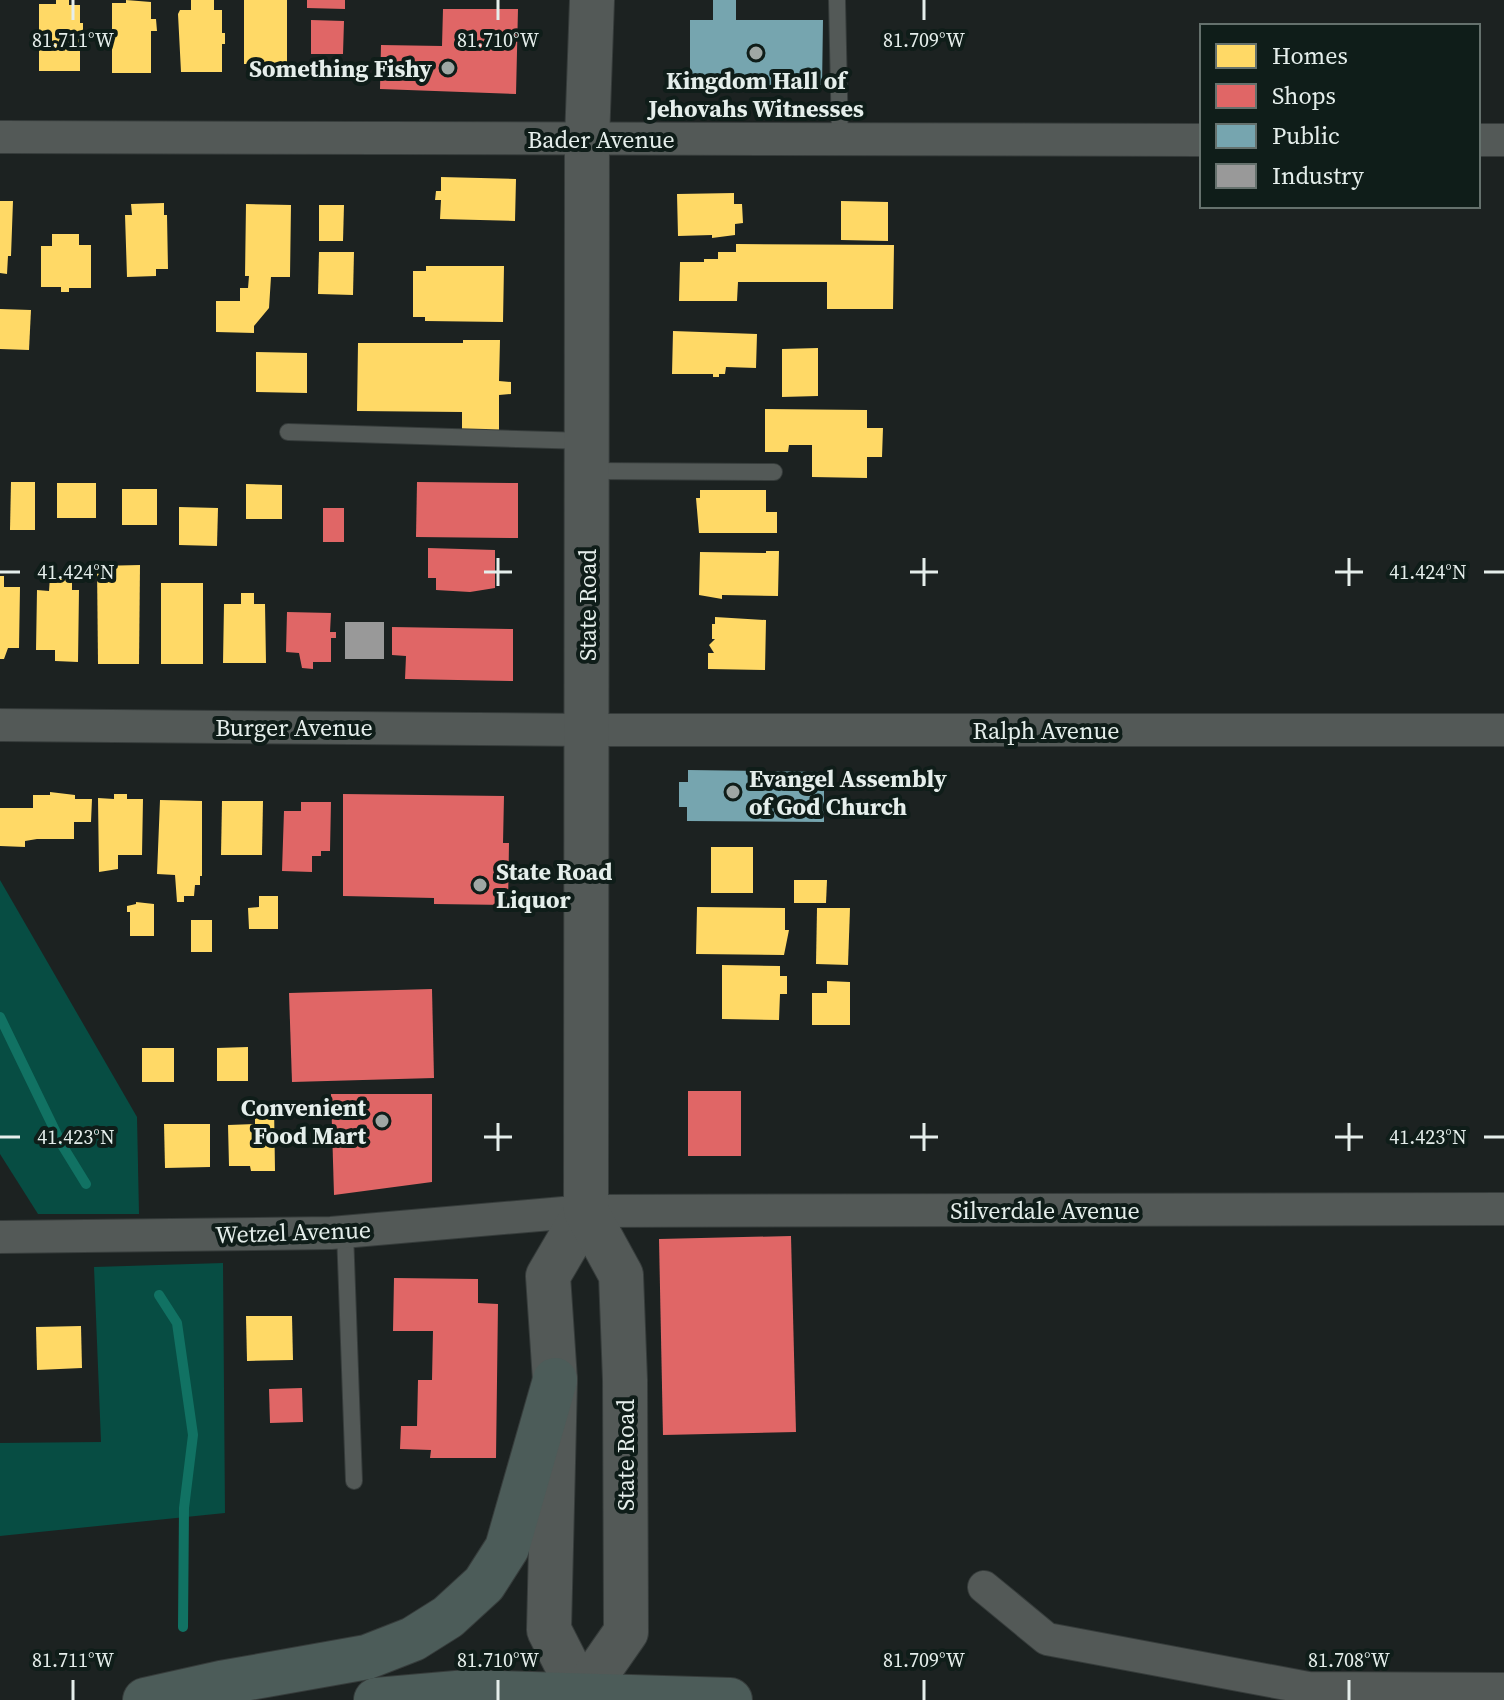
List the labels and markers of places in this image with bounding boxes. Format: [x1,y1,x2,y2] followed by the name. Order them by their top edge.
[747,44,765,62] marker: Kingdom Hall of Jehovahs Witnesses
[249,52,432,85] place label: Something Fishy
[439,59,457,77] marker: Something Fishy
[646,64,864,125] place label: Kingdom Hall of Jehovahs Witnesses
[749,762,947,823] place label: Evangel Assembly of God Church
[724,783,742,801] marker: Evangel Assembly of God Church
[496,855,613,916] place label: State Road Liquor
[471,876,489,894] marker: State Road Liquor
[241,1091,366,1152] place label: Convenient Food Mart
[373,1112,391,1130] marker: Convenient Food Mart

